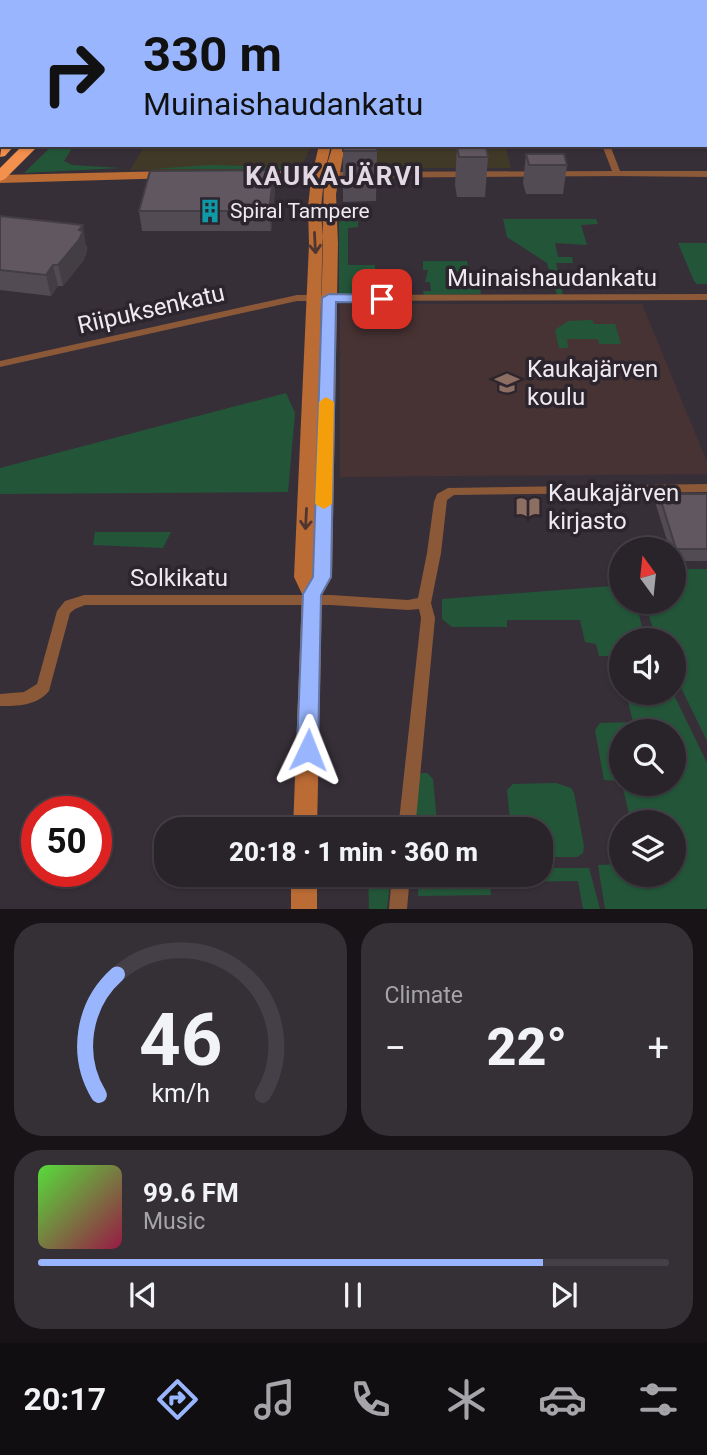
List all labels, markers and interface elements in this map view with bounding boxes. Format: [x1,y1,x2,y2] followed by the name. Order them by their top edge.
[143,26,282,83] text: 330 m
[28,28,119,119] icon: right
[143,85,423,123] text: Muinaishaudankatu
[245,161,423,191] district label: KAUKAJÄRVI
[196,197,224,225] building icon: Spiral Tampere
[230,199,370,223] place label: Spiral Tampere
[309,231,322,253] one-way arrow
[447,264,657,292] street label: Muinaishaudankatu
[352,269,412,329] pin
[75,278,227,340] street label: Riipuksenkatu
[363,280,401,318] icon: arrive
[527,355,658,411] place label: Kaukajärven koulu
[493,369,521,397] school or university icon: Kaukajärven koulu
[548,479,679,535] place label: Kaukajärven kirjasto
[514,493,542,521] library icon: Kaukajärven kirjasto
[300,507,313,530] one-way arrow
[609,537,686,614] north arrow
[609,537,686,887] map controls
[130,564,228,592] street label: Solkikatu
[609,628,686,705] button: sound
[271,713,345,787] position arrow
[609,719,686,796] button: search
[21,796,112,887] speed limit sign: 50
[609,810,686,887] button: layers
[229,837,478,867] text: 20:18 · 1 min · 360 m
[385,982,463,1009] text: Climate
[138,998,222,1084] text: 46
[487,1017,567,1078] text: 22°
[385,1026,406,1070] text: −
[647,1026,669,1070] text: +
[151,1079,210,1108] text: km/h
[143,1178,239,1208] text: 99.6 FM
[143,1208,205,1235] text: Music
[124,1276,162,1314] icon: previous
[334,1276,372,1314] icon: pause
[545,1276,583,1314] icon: next
[153,1375,202,1424] icon: directions
[250,1375,299,1424] icon: music
[346,1375,395,1424] icon: phone
[442,1375,491,1424] icon: climate
[538,1375,587,1424] icon: car
[634,1375,683,1424] icon: filters
[24,1380,106,1418] text: 20:17

